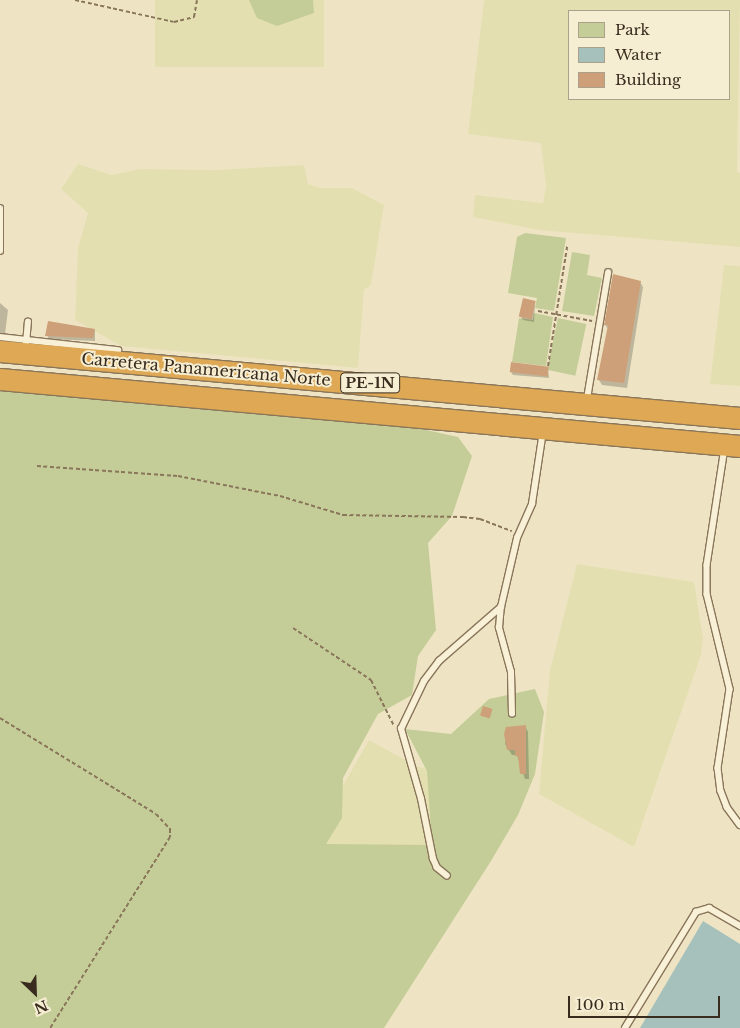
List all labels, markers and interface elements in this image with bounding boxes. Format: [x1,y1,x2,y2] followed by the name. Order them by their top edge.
[568,10,730,100] legend
[615,20,650,39] text: Park
[615,45,661,64] text: Water
[615,70,681,89] text: Building
[80,349,332,389] street label: Carretera Panamericana Norte
[340,370,400,396] road number: PE-1N
[10,968,60,1018] north arrow
[570,986,722,1018] scale bar
[576,995,625,1014] text: 100 m
[31,996,51,1018] text: N

